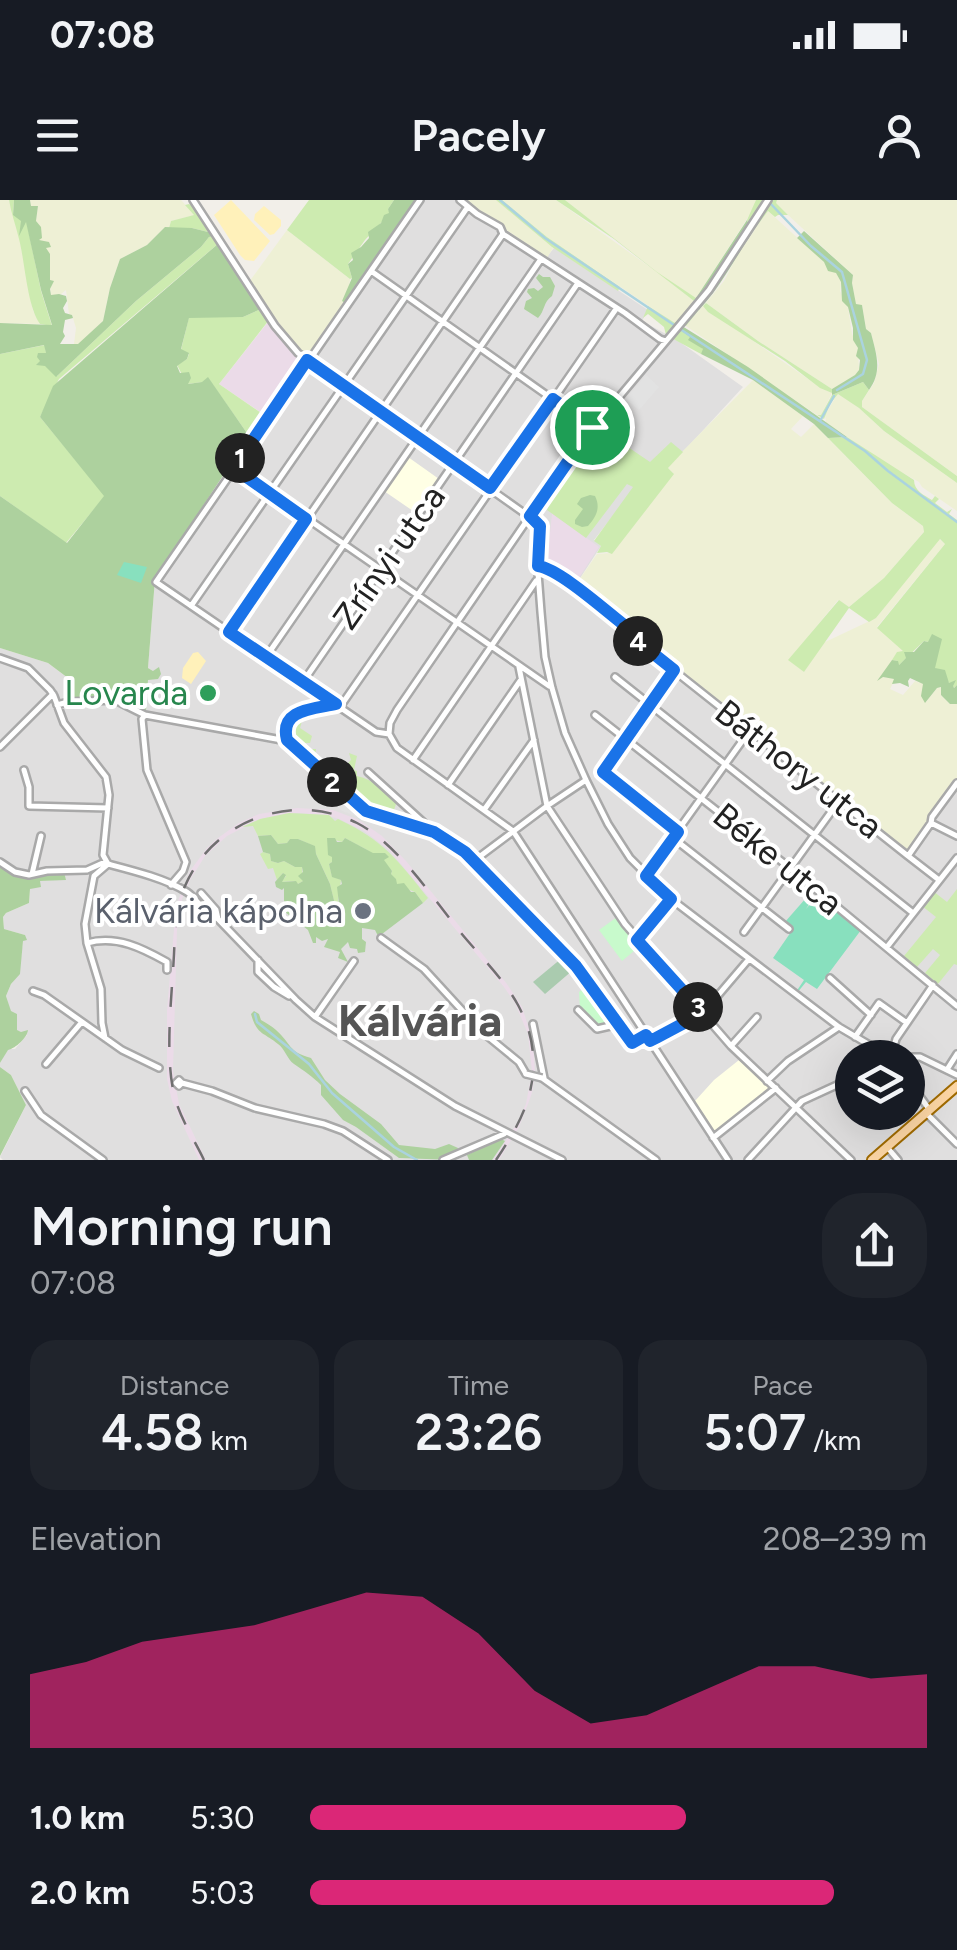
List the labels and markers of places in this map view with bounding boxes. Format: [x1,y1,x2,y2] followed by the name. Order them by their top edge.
[550,385,635,470] pin
[215,433,265,483] pin: 1
[613,616,663,666] pin: 4
[64,672,188,714] place label: Lovarda
[197,682,219,704] marker: Lovarda
[307,757,357,807] pin: 2
[94,890,343,932] place label: Kálvária kápolna
[352,900,374,922] marker: Kálvária kápolna
[673,982,723,1032] pin: 3

